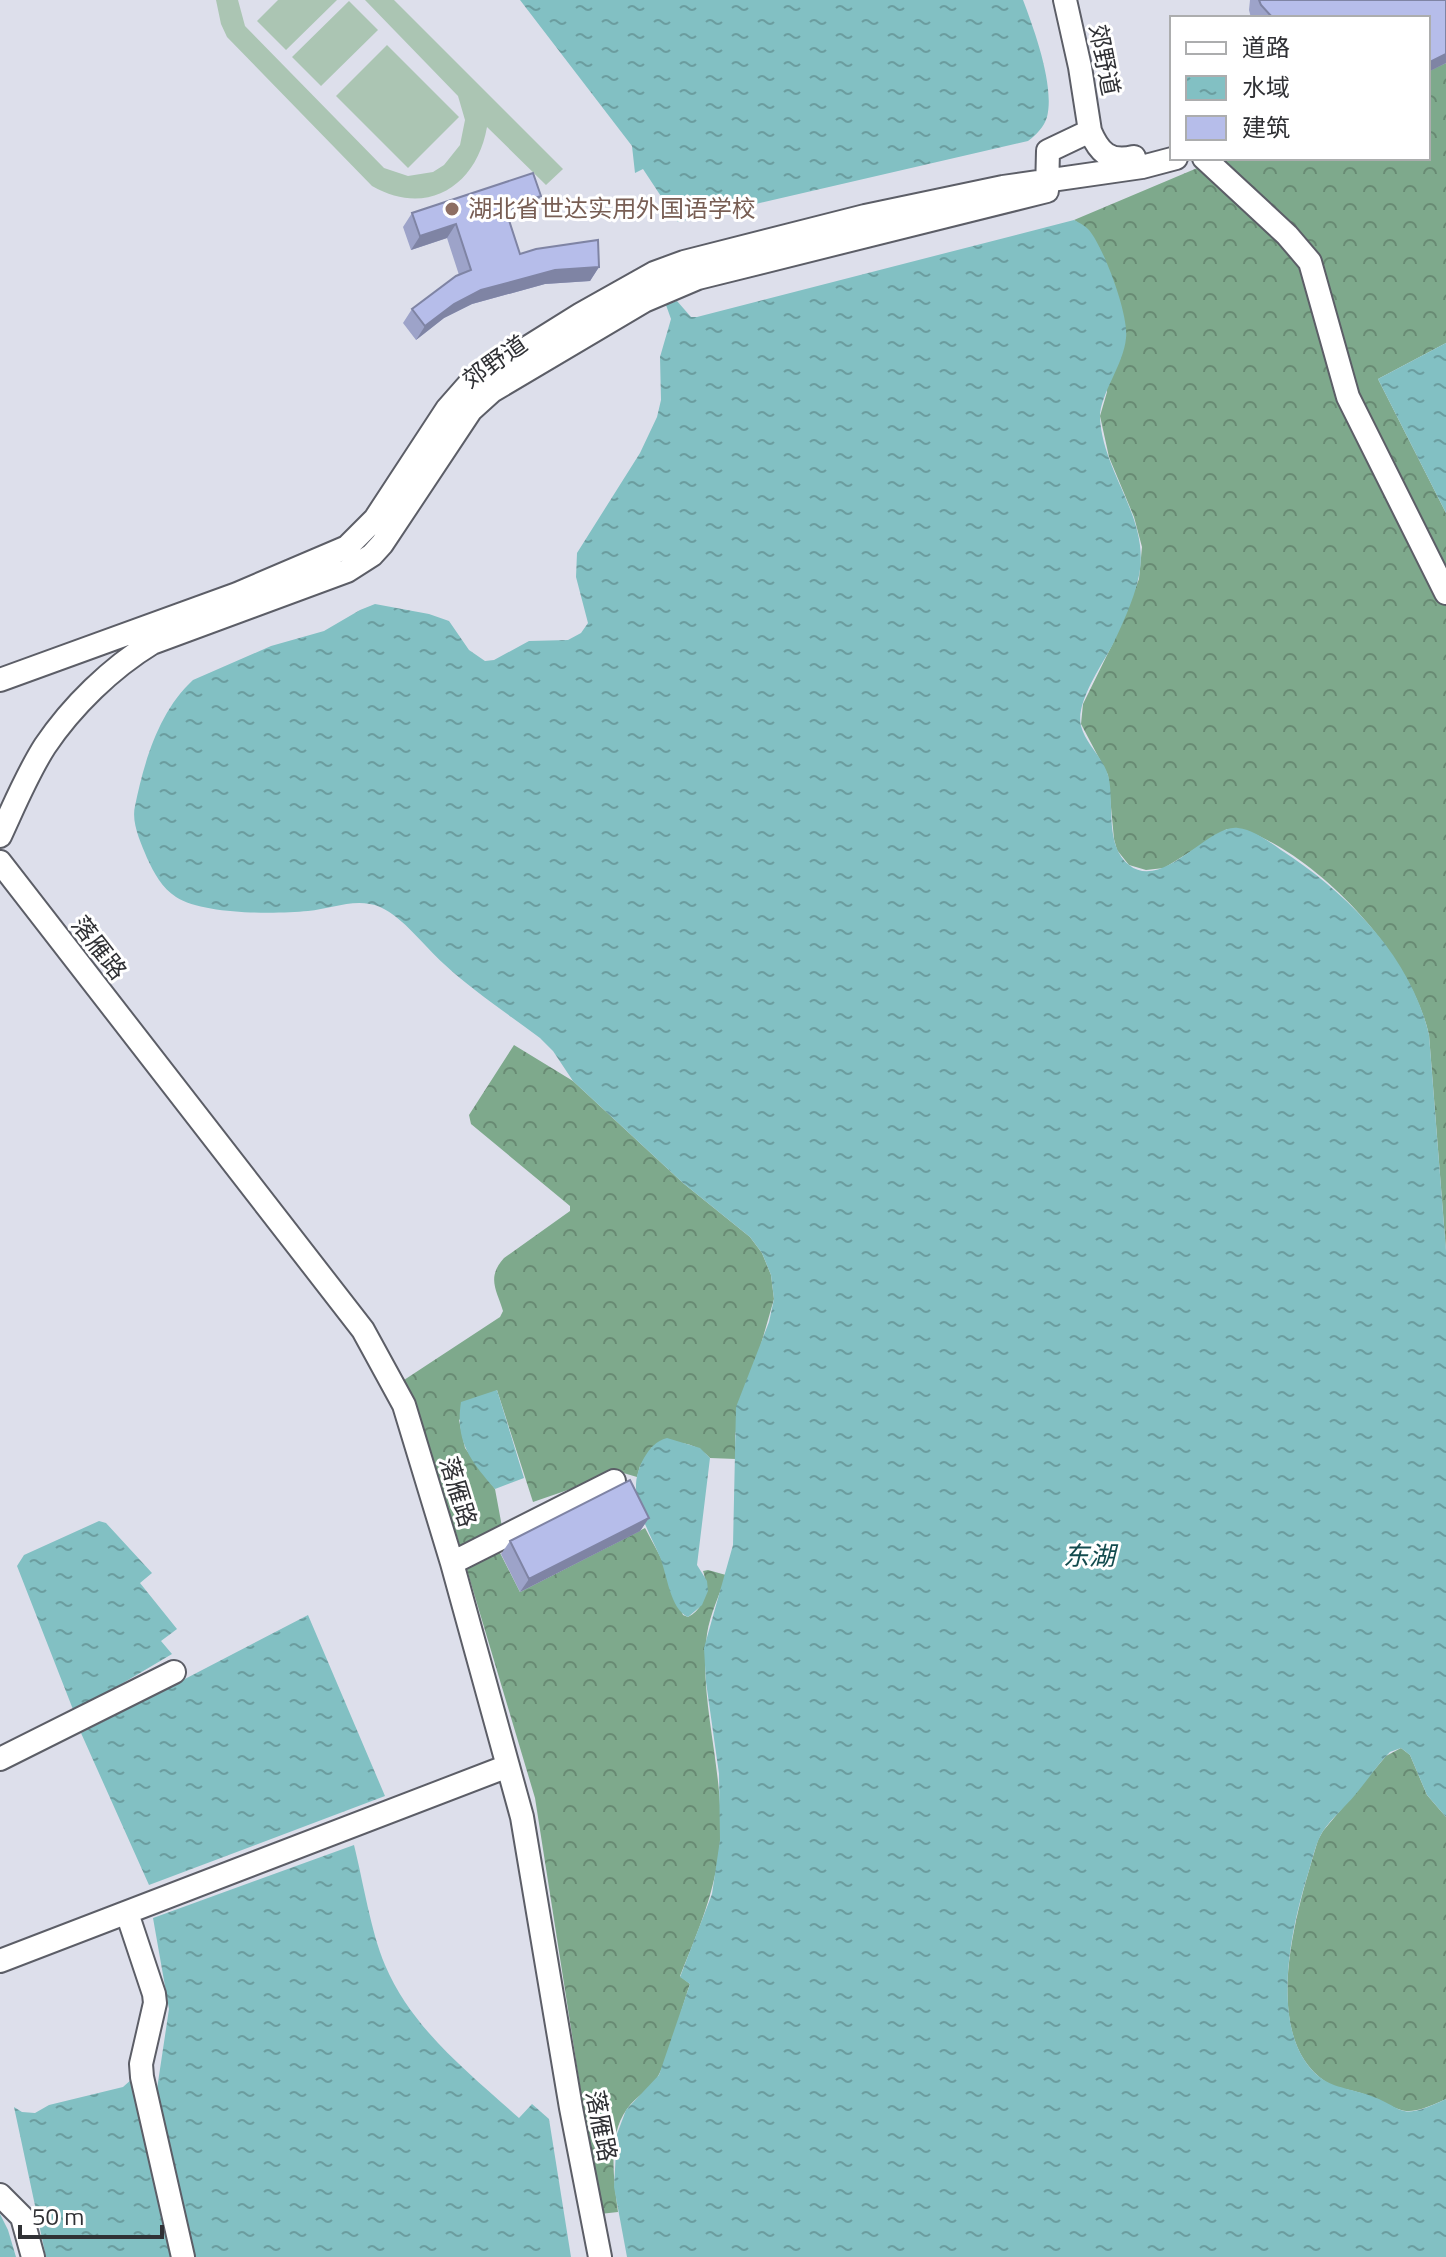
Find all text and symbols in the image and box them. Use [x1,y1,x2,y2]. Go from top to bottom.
legend [1170,16,1430,160]
street label: 郊野道 [1080,21,1130,99]
text: 道路 [1242,29,1290,65]
text: 水域 [1242,69,1290,105]
text: 建筑 [1242,109,1290,145]
place label: 湖北省世达实用外国语学校 [468,190,756,226]
marker: 湖北省世达实用外国语学校 [443,200,461,218]
street label: 郊野道 [455,326,534,397]
street label: 落雁路 [63,908,136,987]
street label: 落雁路 [431,1452,487,1531]
water label: 东湖 [1063,1536,1119,1575]
street label: 落雁路 [577,2087,627,2165]
scale bar [20,2189,162,2239]
text: 50 m [32,2198,84,2234]

